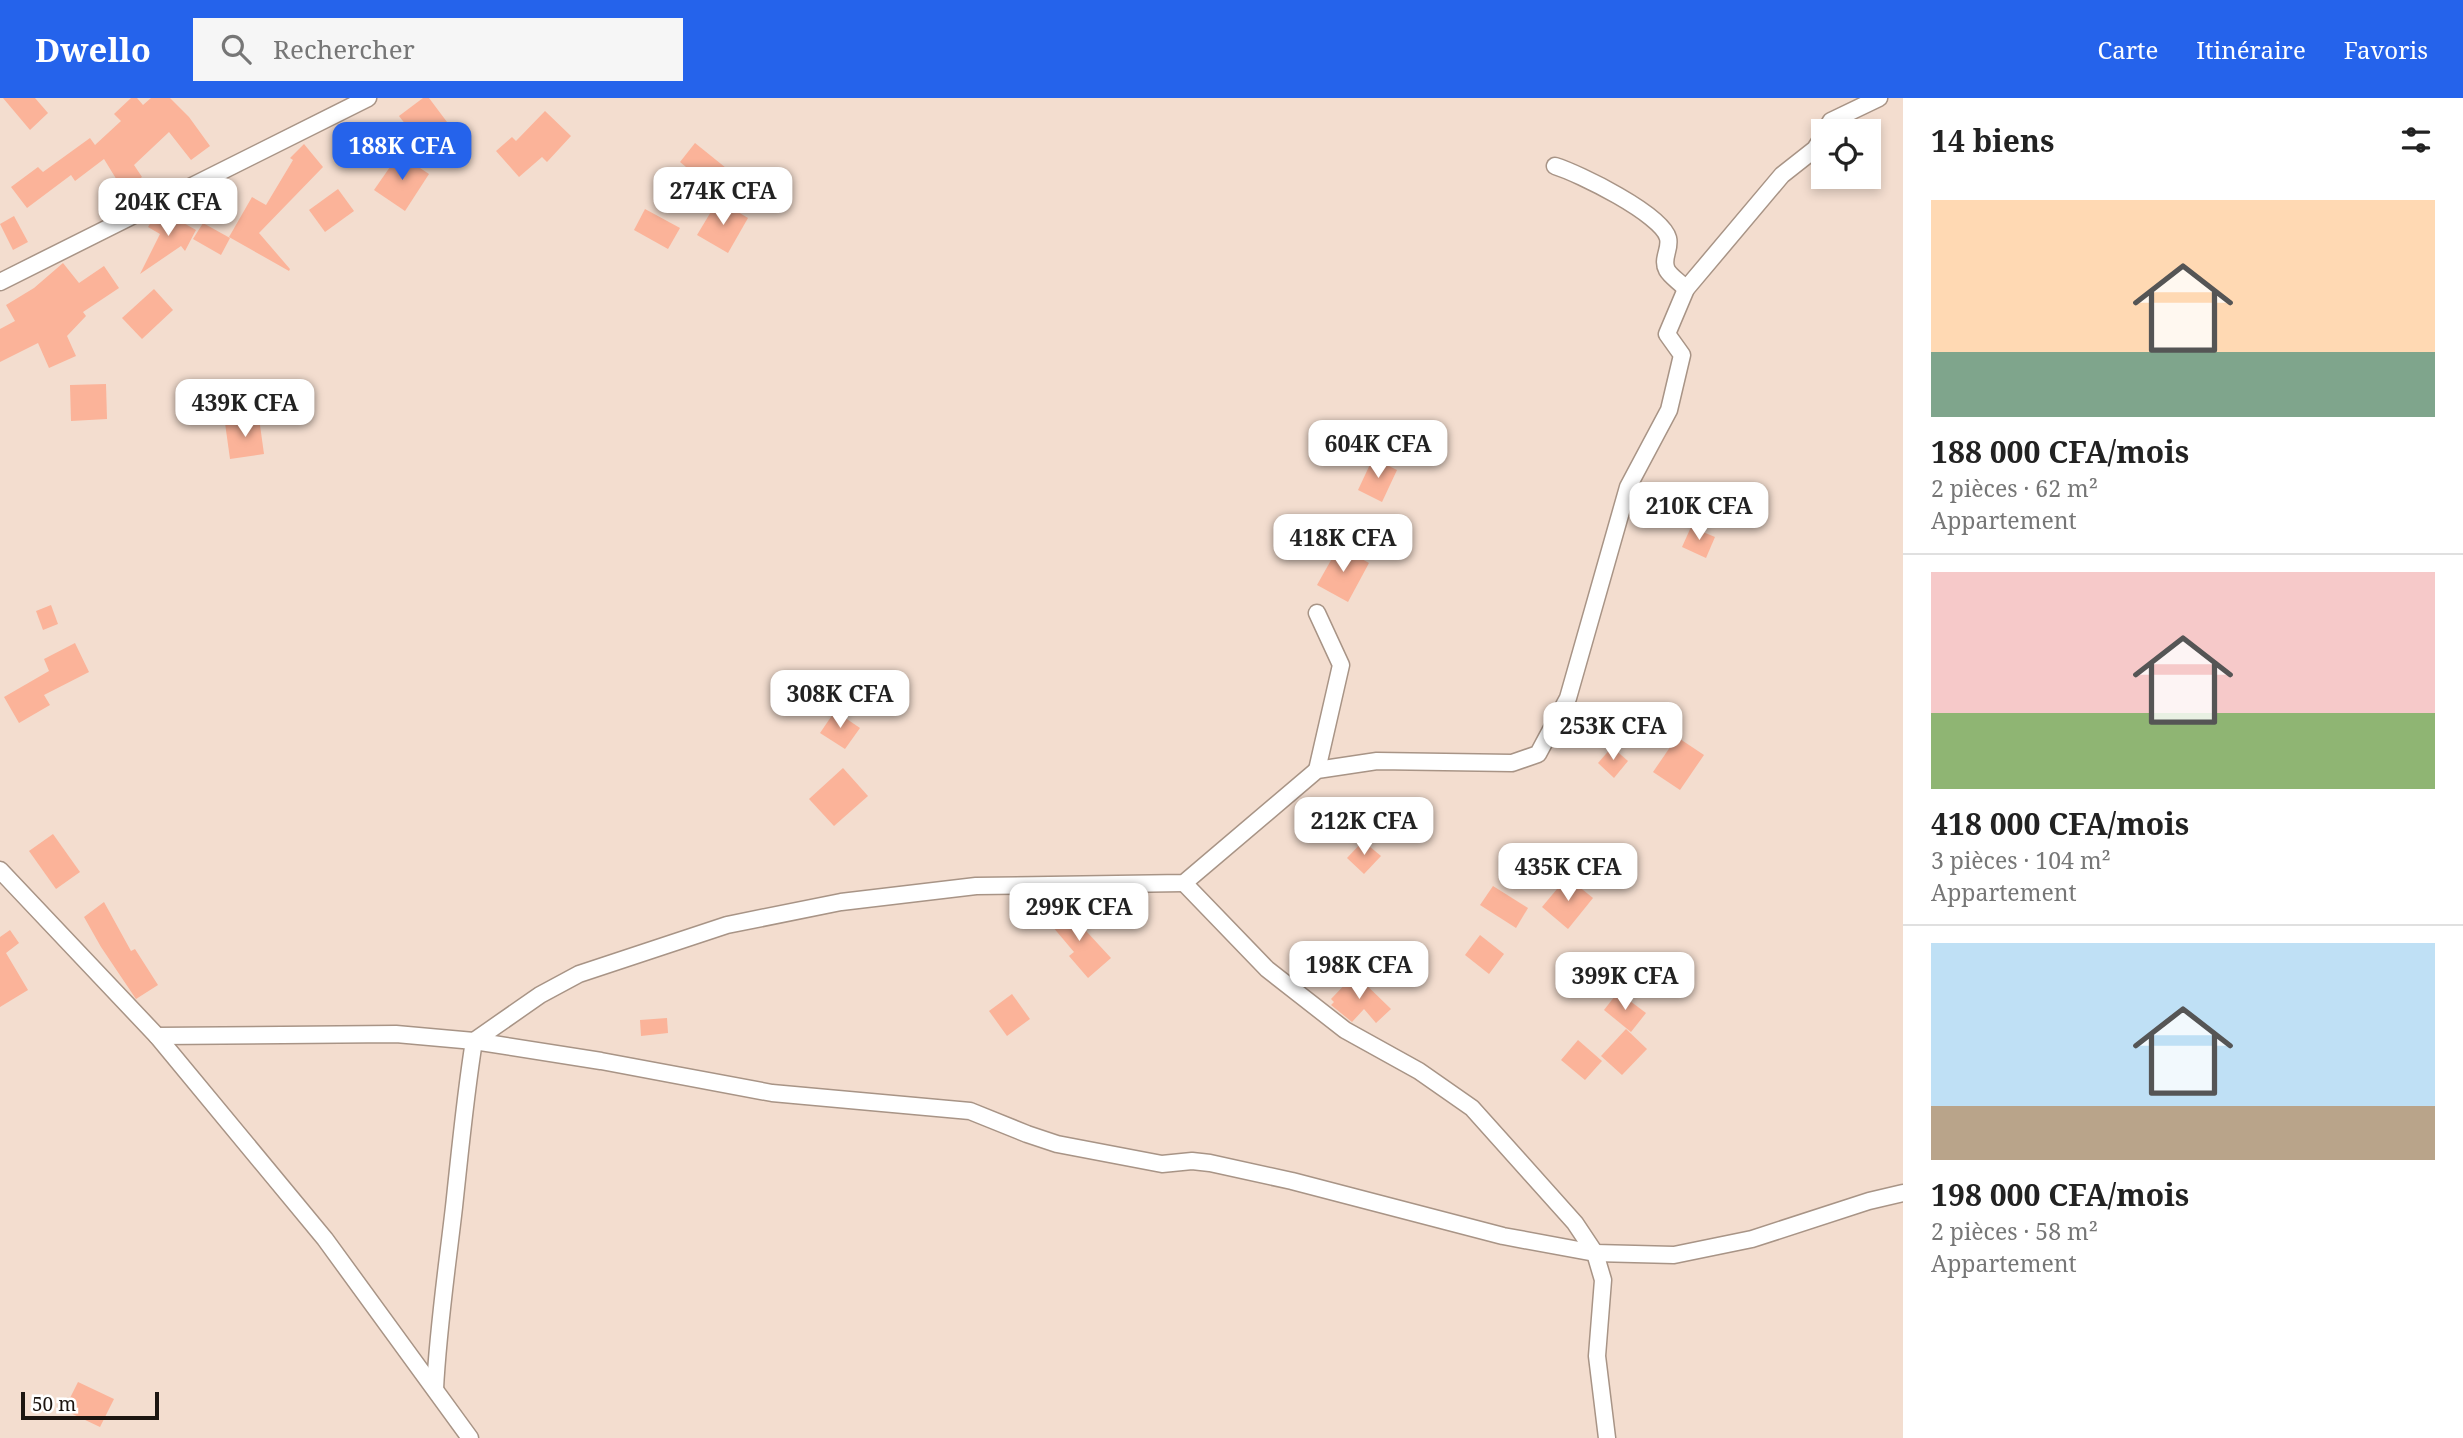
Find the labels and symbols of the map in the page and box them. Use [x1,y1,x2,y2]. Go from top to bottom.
pin: 188K CFA [330,122,474,182]
pin: 274K CFA [651,167,795,227]
pin: 204K CFA [96,178,240,238]
pin: 439K CFA [173,380,317,439]
pin: 604K CFA [1306,420,1450,480]
pin: 210K CFA [1627,482,1771,542]
pin: 418K CFA [1271,514,1415,574]
pin: 308K CFA [768,670,912,730]
pin: 253K CFA [1541,702,1685,762]
pin: 212K CFA [1292,798,1436,857]
pin: 435K CFA [1496,844,1640,903]
pin: 299K CFA [1007,884,1151,943]
pin: 198K CFA [1287,942,1431,1001]
pin: 399K CFA [1553,953,1697,1012]
scale bar [21,1389,159,1421]

